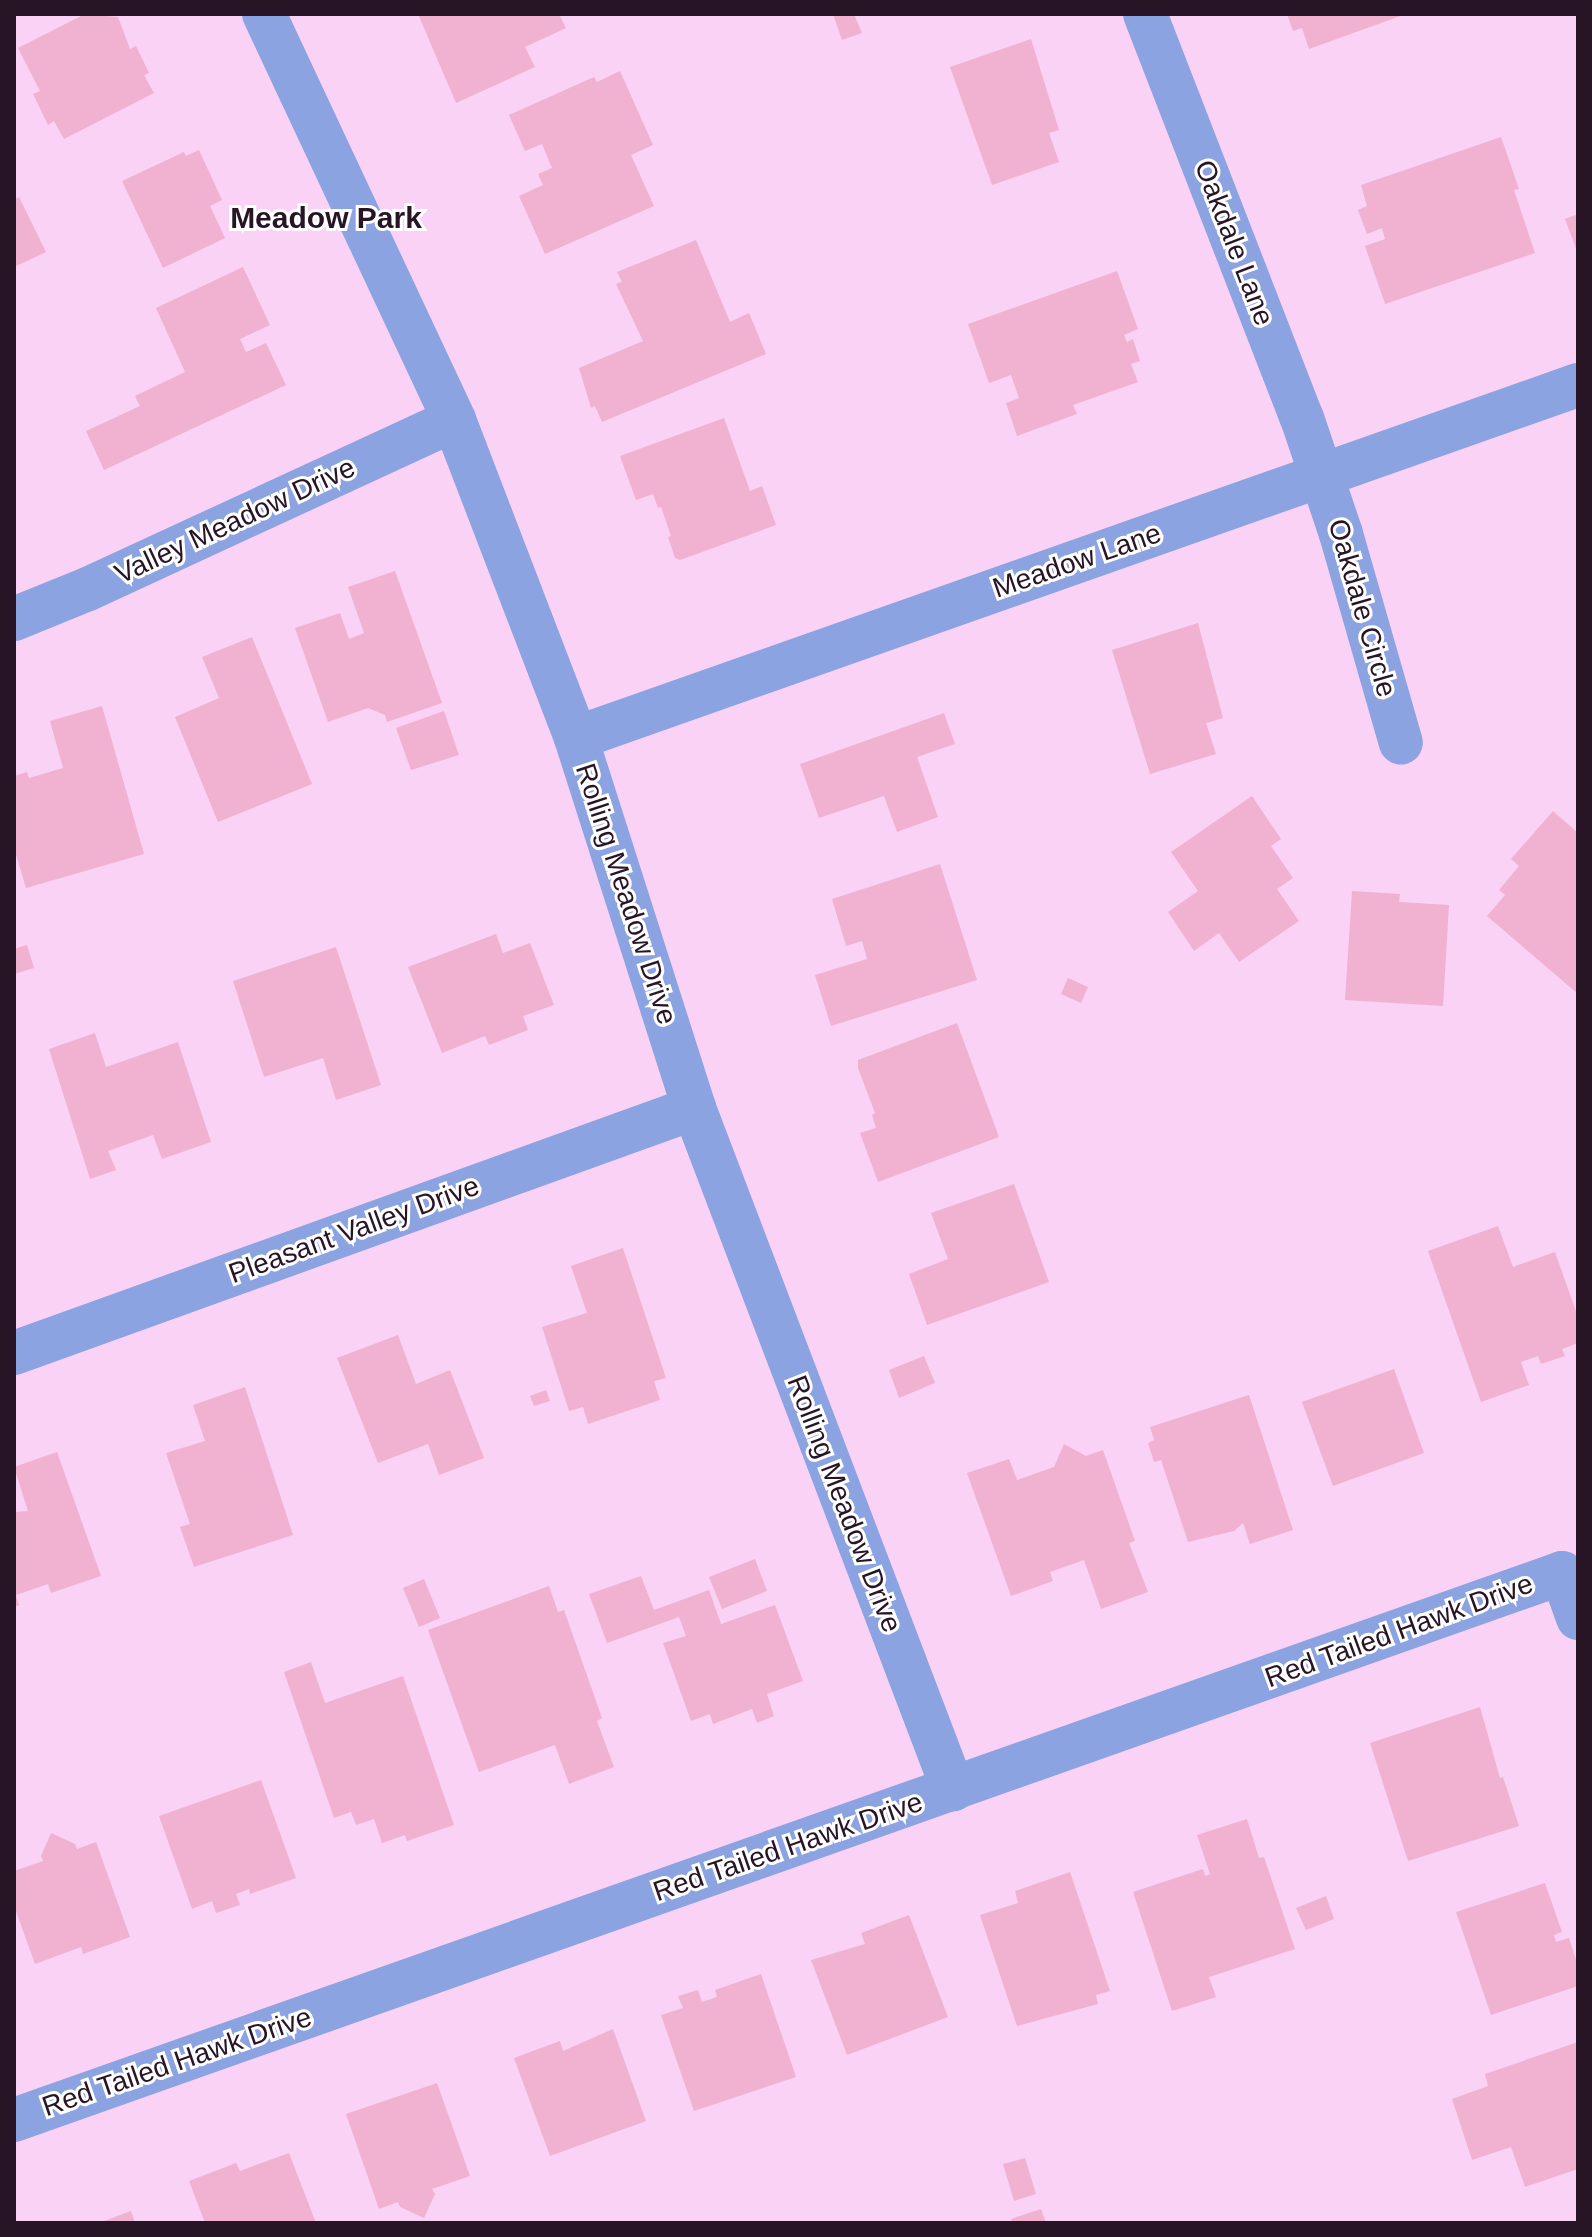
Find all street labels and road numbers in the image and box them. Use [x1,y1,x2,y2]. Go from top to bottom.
street label: Oakdale Lane [1187,156,1281,330]
street label: Valley Meadow Drive [110,451,360,591]
street label: Oakdale Circle [1321,515,1403,701]
street label: Meadow Lane [988,516,1166,606]
street label: Rolling Meadow Drive [568,759,684,1029]
street label: Pleasant Valley Drive [224,1169,484,1291]
street label: Rolling Meadow Drive [780,1371,908,1637]
street label: Red Tailed Hawk Drive [1260,1567,1538,1695]
street label: Red Tailed Hawk Drive [649,1785,927,1909]
street label: Red Tailed Hawk Drive [38,2000,316,2124]

